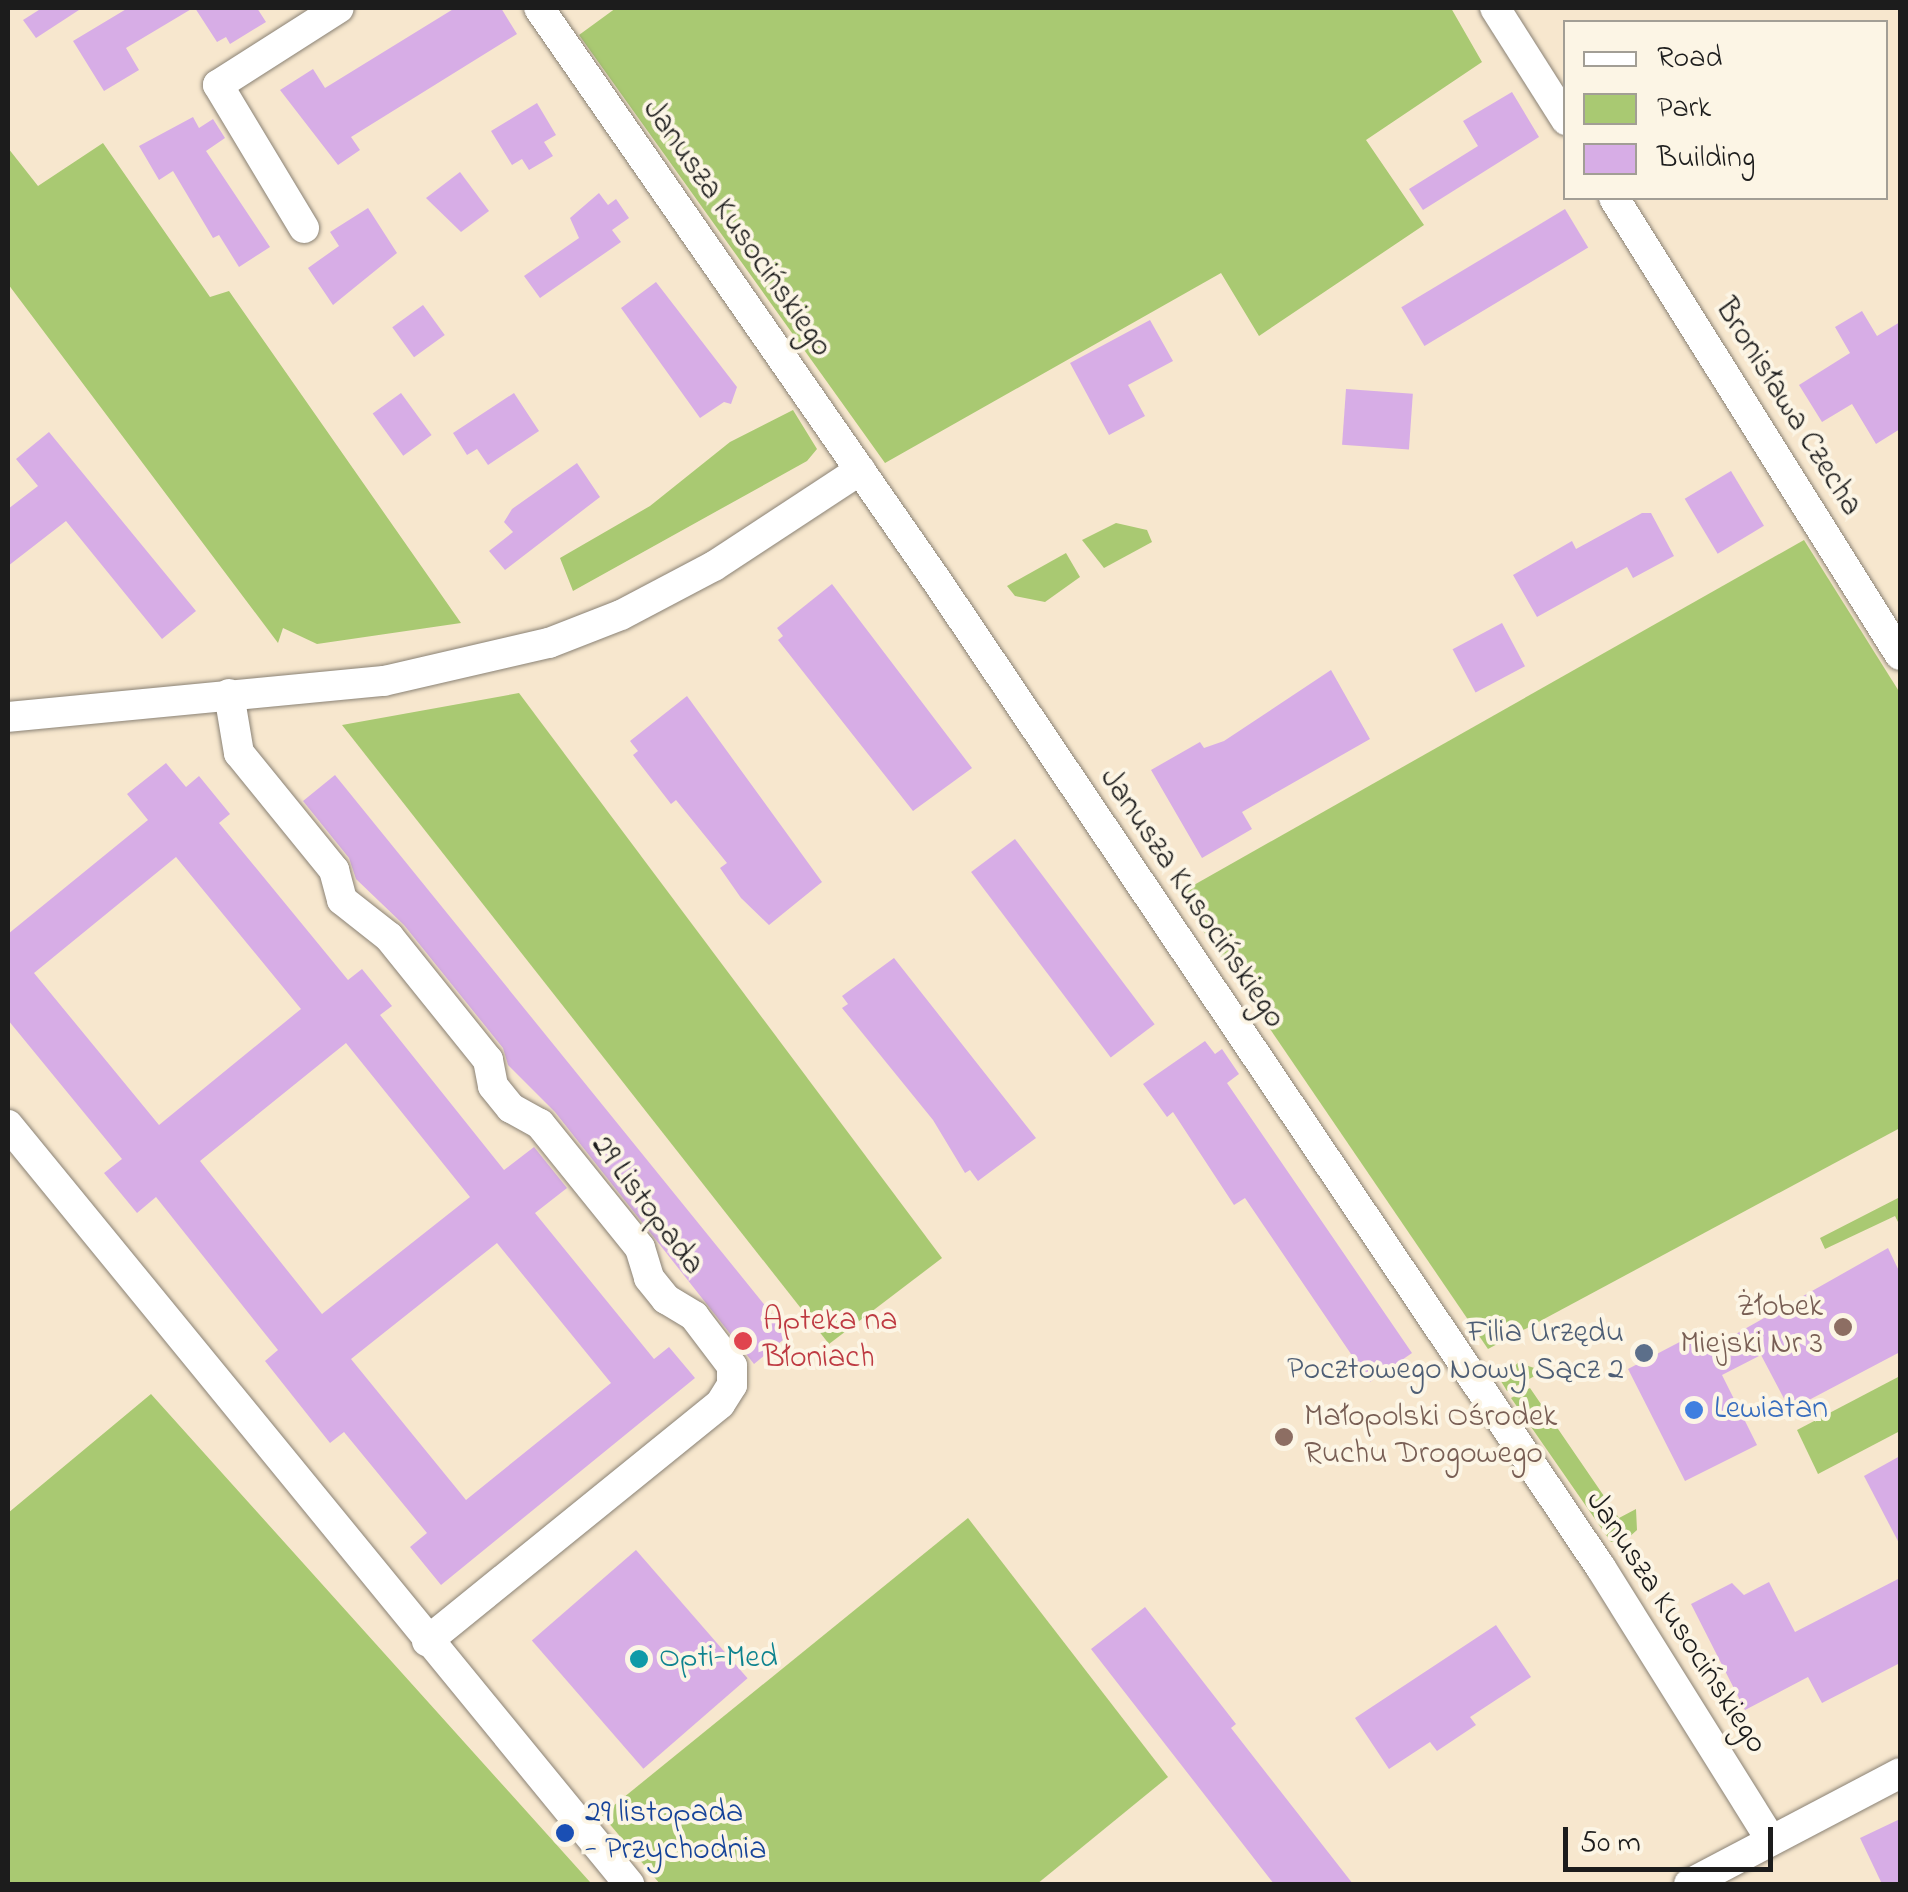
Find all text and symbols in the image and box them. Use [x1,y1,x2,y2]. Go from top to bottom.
legend [1563,20,1888,200]
text: Road [1657,37,1722,81]
text: Park [1657,87,1711,131]
street label: Janusza Kusocińskiego [633,93,839,365]
text: Building [1657,137,1755,181]
street label: Bronisława Czecha [1705,292,1869,524]
street label: Janusza Kusocińskiego [1090,762,1292,1036]
street label: 29 Listopada [581,1129,711,1283]
place label: Żłobek Miejski Nr 3 [1680,1290,1823,1365]
place label: Apteka na Błoniach [763,1304,898,1379]
place label: Filia Urzędu Pocztowego Nowy Sącz 2 [1287,1316,1624,1391]
marker: Żłobek Miejski Nr 3 [1832,1316,1854,1338]
marker: Apteka na Błoniach [732,1330,754,1352]
marker: Filia Urzędu Pocztowego Nowy Sącz 2 [1633,1342,1655,1364]
place label: Lewiatan [1714,1391,1828,1429]
marker: Lewiatan [1683,1399,1705,1421]
place label: Małopolski Ośrodek Ruchu Drogowego [1304,1400,1557,1475]
marker: Małopolski Ośrodek Ruchu Drogowego [1273,1426,1295,1448]
street label: Janusza Kusocińskiego [1576,1484,1774,1762]
place label: Opti-Med [659,1640,778,1678]
marker: Opti-Med [628,1648,650,1670]
place label: 29 listopada - Przychodnia [585,1796,767,1871]
scale bar [1568,1807,1778,1869]
marker: 29 listopada - Przychodnia [554,1822,576,1844]
text: 50 m [1580,1822,1641,1866]

